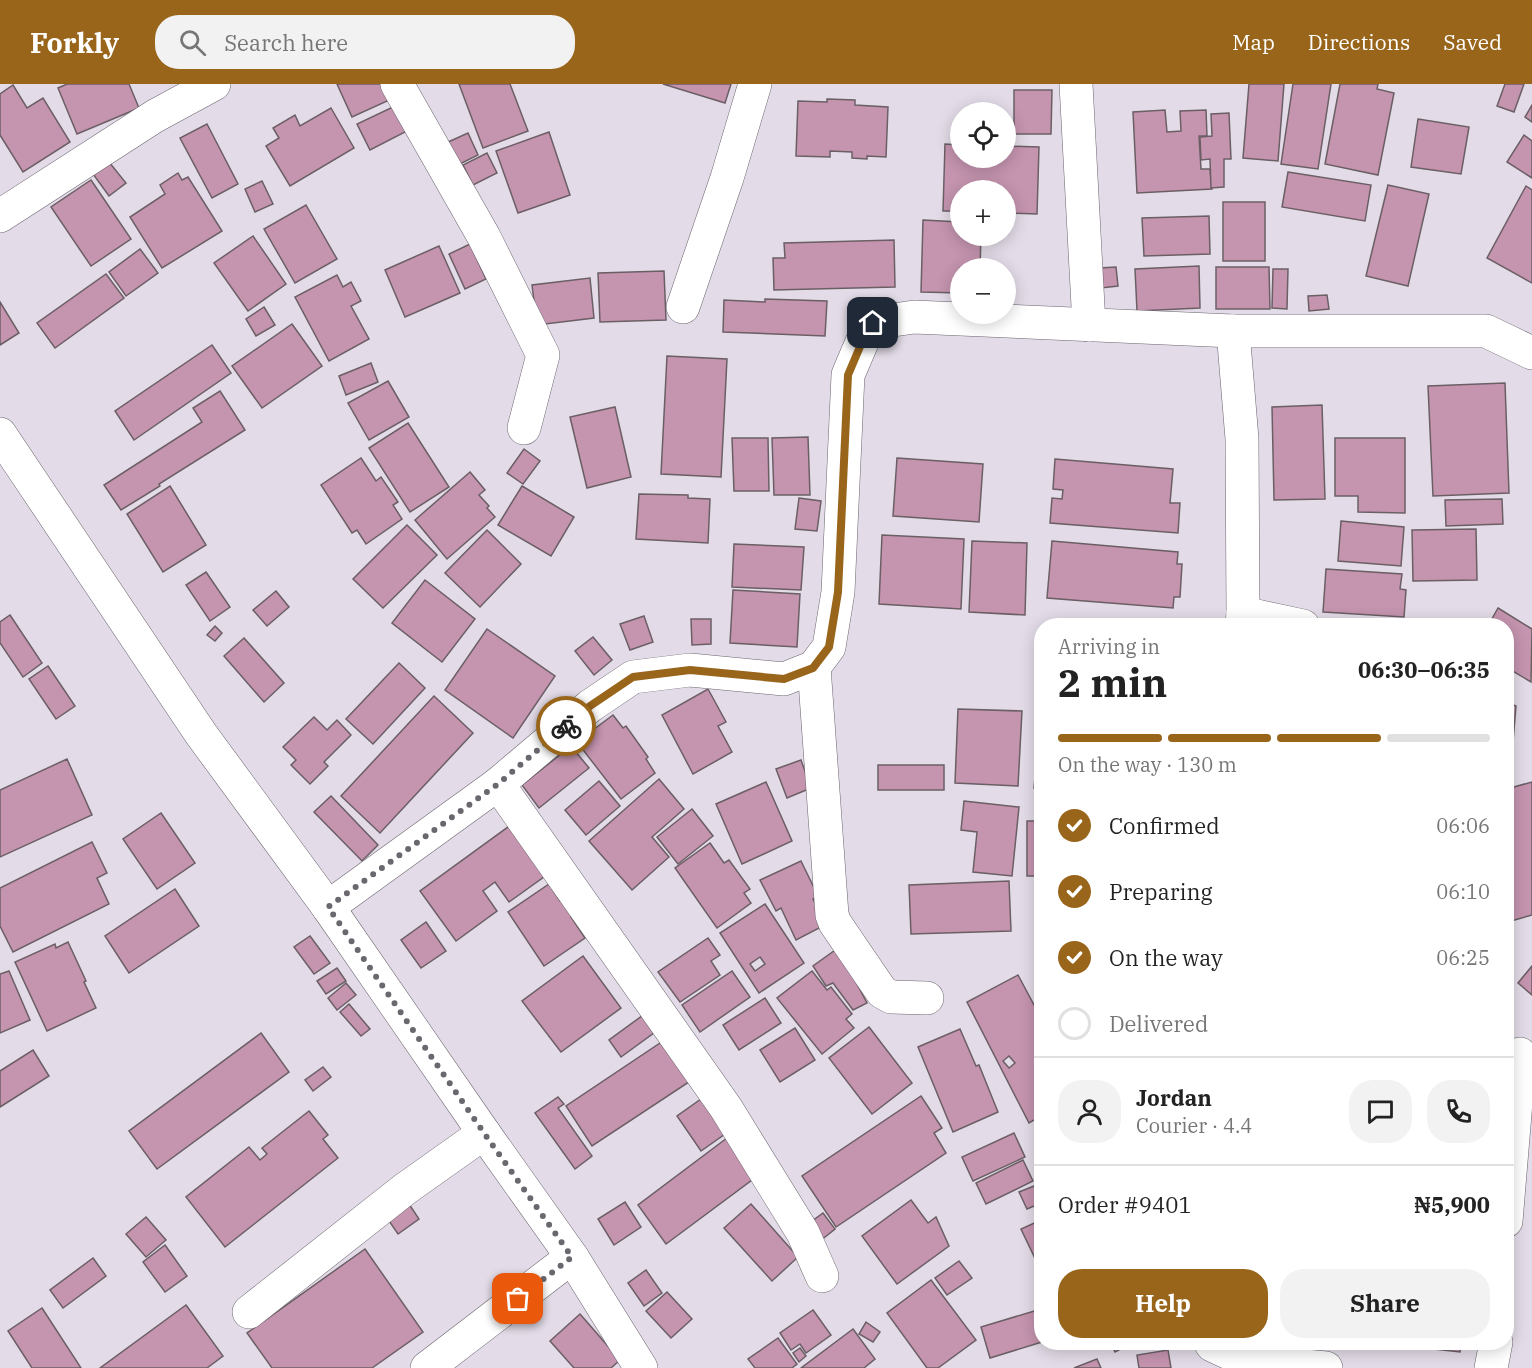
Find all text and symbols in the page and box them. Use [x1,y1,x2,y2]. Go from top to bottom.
search box [155,15,575,69]
text: Forkly [30,24,119,61]
icon: search [176,26,209,59]
text: Search here [224,28,348,57]
text: Map [1232,28,1275,56]
text: Directions [1308,28,1410,56]
text: Saved [1443,28,1502,56]
map controls [950,102,1016,324]
button: locate [950,102,1016,168]
button: + [950,180,1016,246]
button: − [950,258,1016,324]
pin [847,297,898,348]
icon: home [856,306,889,339]
text: Arriving in [1058,633,1160,660]
text: 06:30–06:35 [1358,655,1490,684]
text: 2 min [1058,657,1167,708]
courier [536,696,596,756]
icon: bike [550,710,583,743]
text: On the way · 130 m [1058,751,1237,778]
icon: check [1058,809,1091,842]
text: Confirmed [1109,811,1220,840]
text: 06:06 [1436,812,1490,839]
icon: check [1058,875,1091,908]
text: Preparing [1109,877,1213,906]
text: 06:10 [1436,878,1490,905]
icon: check [1058,941,1091,974]
text: On the way [1109,943,1223,972]
text: 06:25 [1436,944,1490,971]
text: Delivered [1109,1009,1208,1038]
button: person [1058,1080,1121,1143]
button: chat [1349,1080,1412,1143]
button: phone [1427,1080,1490,1143]
text: Jordan [1136,1083,1212,1112]
text: Courier · 4.4 [1136,1112,1252,1139]
text: Order #9401 [1058,1190,1192,1219]
text: ₦5,900 [1414,1190,1490,1219]
button: Help [1058,1269,1268,1338]
button: Share [1280,1269,1490,1338]
pin [492,1273,543,1324]
icon: bag [501,1282,534,1315]

